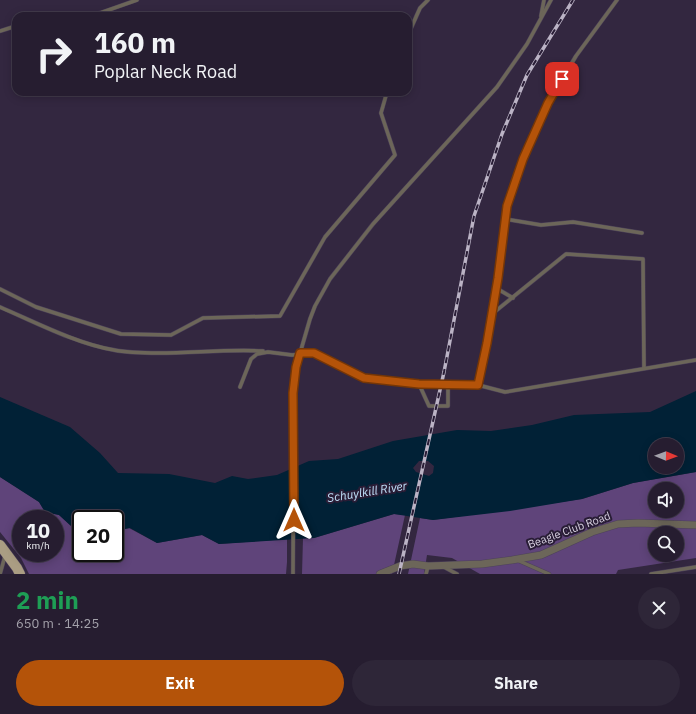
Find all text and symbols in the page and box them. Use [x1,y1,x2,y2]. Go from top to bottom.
text: 160 m [94,24,176,61]
icon: right [28,28,80,80]
text: Poplar Neck Road [94,60,237,83]
pin [545,62,579,96]
icon: arrive [551,68,573,90]
north arrow [648,438,684,474]
map controls [648,438,684,562]
water label: Schuylkill River [326,478,409,505]
button: sound [648,482,684,518]
position arrow [273,499,315,541]
street label: Beagle Club Road [526,509,612,551]
speed limit sign: 20 [72,510,124,562]
text: 10 [26,517,50,544]
button: search [648,526,684,562]
text: km/h [26,539,50,552]
text: 2 min [16,584,79,616]
button: close [638,587,680,629]
text: 650 m · 14:25 [16,615,99,632]
button: Exit [16,660,344,706]
button: Share [352,660,680,706]

